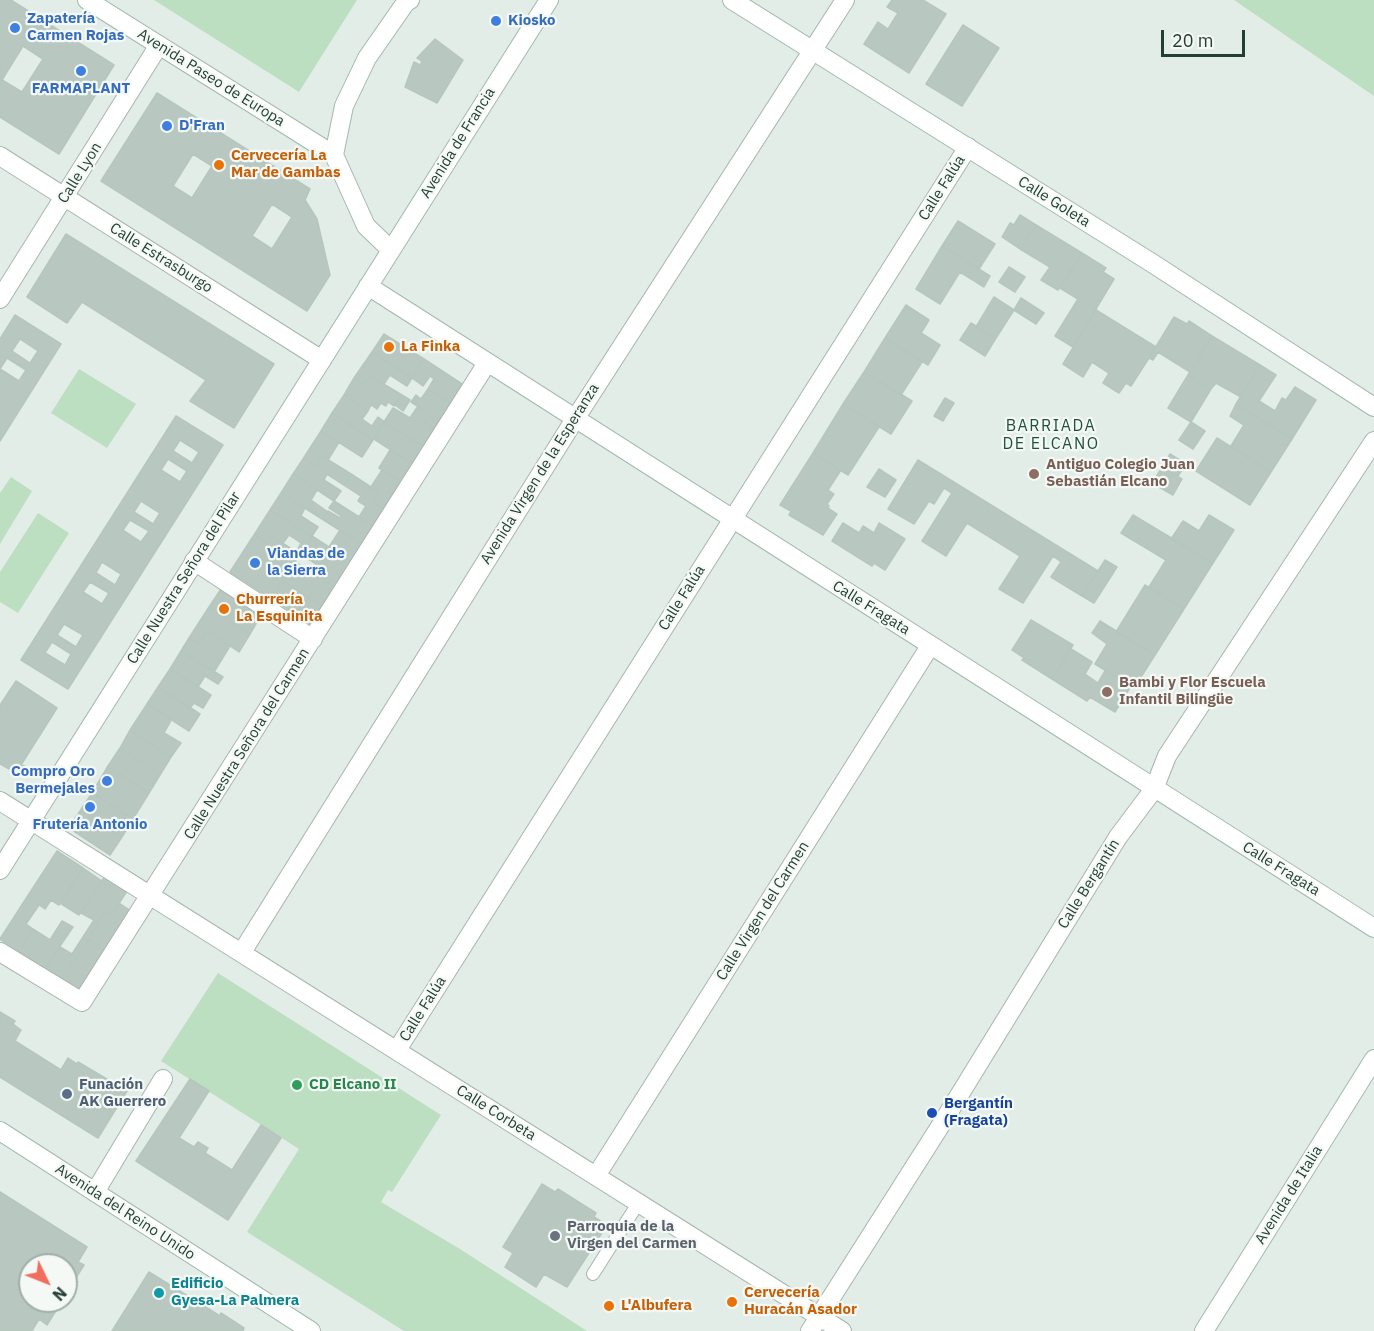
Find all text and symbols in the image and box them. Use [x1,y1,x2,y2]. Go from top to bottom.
place label: Zapatería Carmen Rojas [27,10,124,45]
place label: Kiosko [508,12,555,30]
marker: Kiosko [489,14,503,28]
scale bar [1164,18,1248,56]
marker: Zapatería Carmen Rojas [8,21,22,35]
street label: Avenida Paseo de Europa [134,25,288,131]
text: 20 m [1172,29,1214,52]
marker: FARMAPLANT [74,64,88,78]
place label: FARMAPLANT [32,80,130,98]
street label: Avenida de Francia [417,84,499,202]
place label: D'Fran [179,117,225,135]
marker: D'Fran [160,119,174,133]
street label: Calle Lyon [54,139,106,207]
place label: Cervecería La Mar de Gambas [231,147,340,182]
street label: Calle Falúa [915,152,969,224]
marker: Cervecería La Mar de Gambas [212,158,226,172]
street label: Calle Goleta [1015,173,1093,231]
street label: Calle Estrasburgo [106,219,216,297]
place label: La Finka [401,338,460,356]
marker: La Finka [382,340,396,354]
street label: Avenida Virgen de la Esperanza [477,380,603,568]
district label: BARRIADA DE ELCANO [1002,416,1100,454]
place label: Antiguo Colegio Juan Sebastián Elcano [1046,456,1195,491]
marker: Antiguo Colegio Juan Sebastián Elcano [1027,467,1041,481]
street label: Calle Nuestra Señora del Pilar [123,488,245,668]
place label: Viandas de la Sierra [267,545,345,580]
marker: Viandas de la Sierra [248,556,262,570]
street label: Calle Falúa [655,562,709,634]
street label: Calle Fragata [829,577,913,639]
place label: Churrería La Esquinita [236,591,323,626]
marker: Churrería La Esquinita [217,602,231,616]
street label: Calle Nuestra Señora del Carmen [181,645,313,843]
place label: Bambi y Flor Escuela Infantil Bilingüe [1119,674,1266,709]
marker: Bambi y Flor Escuela Infantil Bilingüe [1100,685,1114,699]
place label: Compro Oro Bermejales [11,763,95,798]
marker: Compro Oro Bermejales [100,774,114,788]
marker: Frutería Antonio [83,800,97,814]
place label: Frutería Antonio [33,816,147,834]
street label: Calle Bergantín [1054,836,1124,932]
street label: Calle Virgen del Carmen [713,838,813,984]
street label: Calle Fragata [1239,838,1323,900]
street label: Calle Falúa [396,973,450,1045]
place label: Funación AK Guerrero [79,1076,166,1111]
place label: CD Elcano II [309,1076,397,1094]
marker: CD Elcano II [290,1078,304,1092]
street label: Calle Corbeta [453,1081,539,1145]
marker: Funación AK Guerrero [60,1087,74,1101]
place label: Bergantín (Fragata) [944,1095,1013,1130]
marker: Bergantín (Fragata) [925,1106,939,1120]
street label: Avenida de Italia [1251,1142,1327,1248]
street label: Avenida del Reino Unido [52,1160,198,1264]
place label: Parroquia de la Virgen del Carmen [567,1218,697,1253]
marker: Parroquia de la Virgen del Carmen [548,1229,562,1243]
north arrow [18,1253,78,1313]
place label: Edificio Gyesa-La Palmera [171,1275,299,1310]
text: N [48,1283,71,1305]
place label: Cervecería Huracán Asador [744,1284,857,1319]
marker: Edificio Gyesa-La Palmera [152,1286,166,1300]
marker: Cervecería Huracán Asador [725,1295,739,1309]
place label: L'Albufera [621,1297,692,1315]
marker: L'Albufera [602,1299,616,1313]

